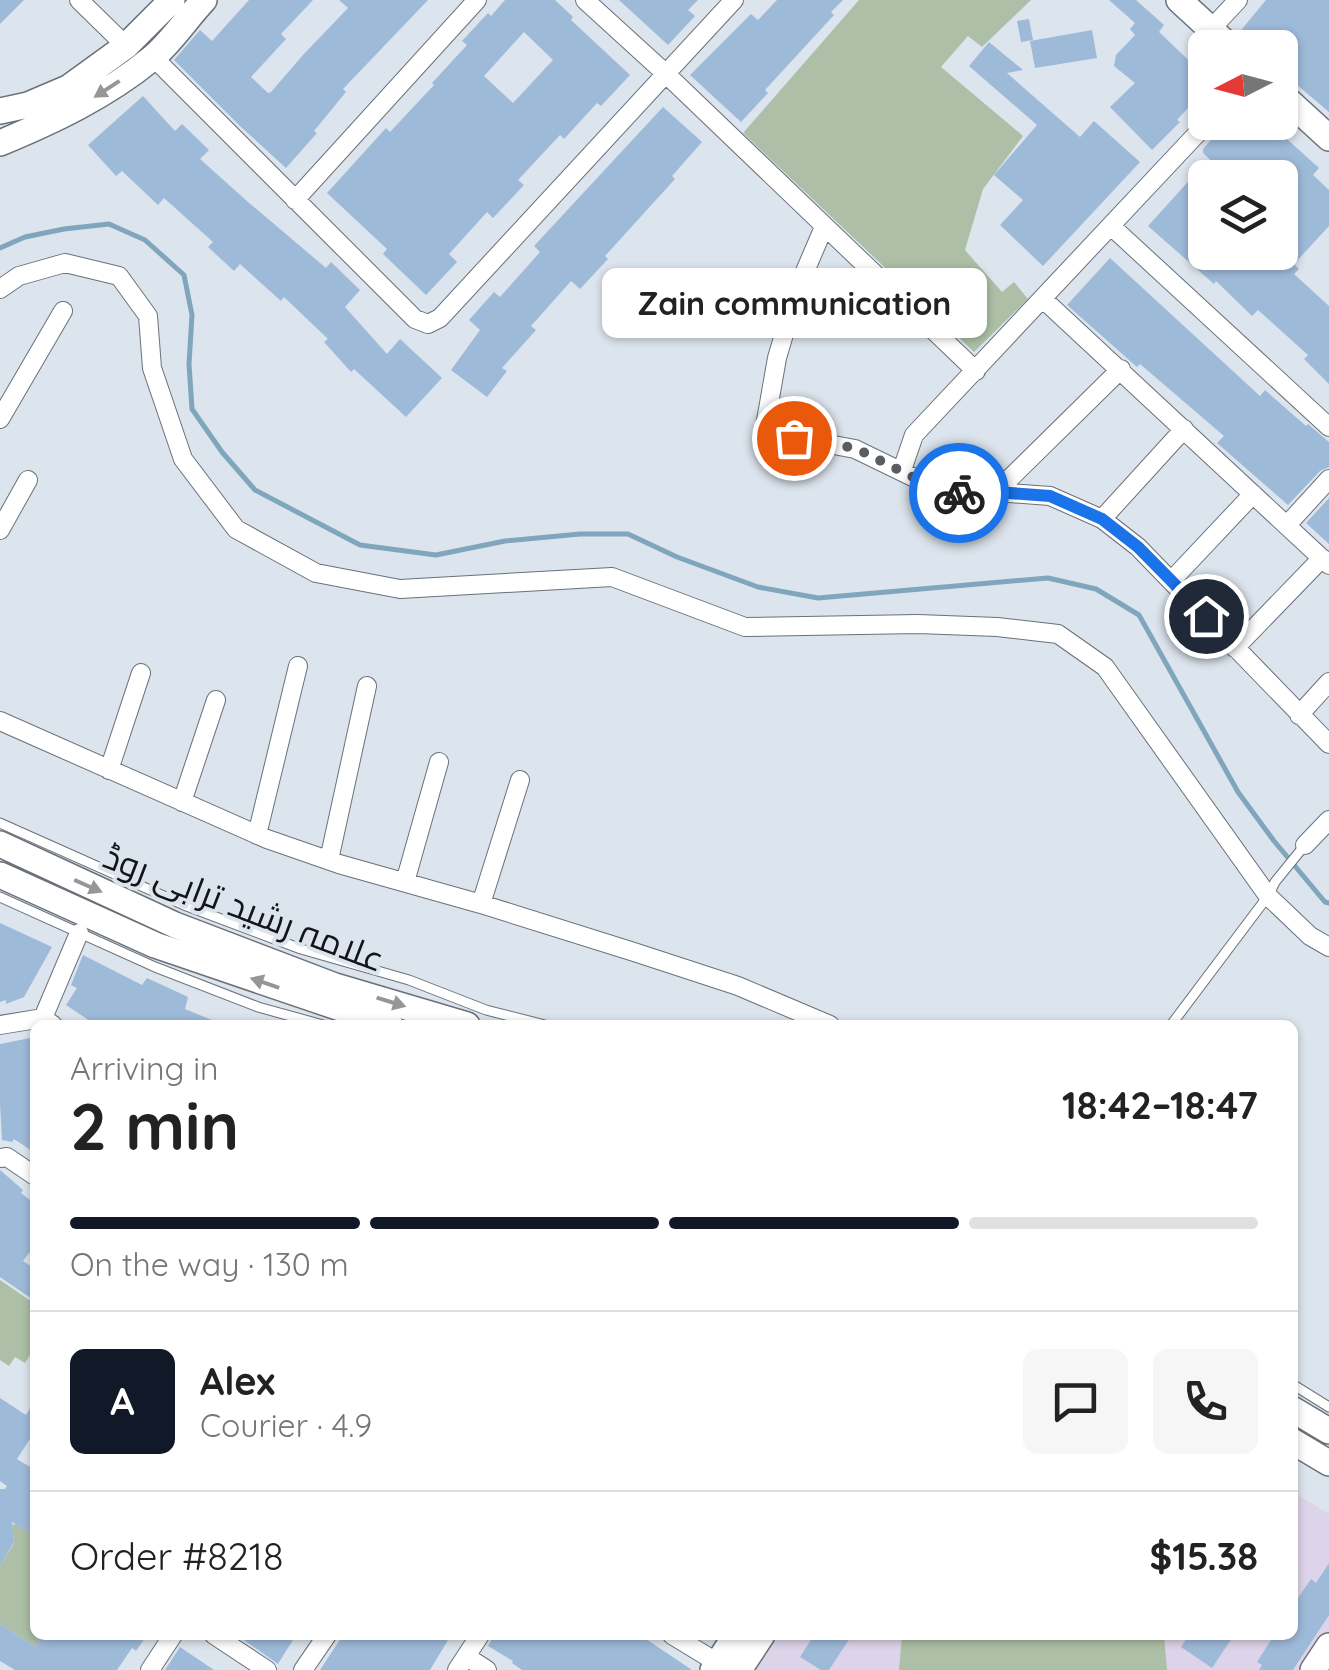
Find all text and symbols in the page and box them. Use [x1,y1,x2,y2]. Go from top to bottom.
north arrow [1188,30,1298,140]
map controls [1188,30,1298,270]
one-way arrow [93,79,121,98]
button: layers [1188,160,1298,270]
callout: Zain communication [602,268,986,338]
text: Zain communication [638,283,951,323]
pin [752,396,837,481]
icon: bag [767,411,822,466]
courier [909,443,1009,543]
icon: bike [932,466,987,521]
pin [1164,574,1249,659]
icon: home [1179,589,1234,644]
street label: علامہ رشید ترابی روڈ [98,833,391,981]
one-way arrow [73,878,103,894]
one-way arrow [249,975,279,990]
one-way arrow [376,995,407,1010]
text: Arriving in [70,1048,219,1088]
text: 18:42–18:47 [1062,1081,1258,1129]
text: 2 min [70,1085,239,1166]
text: On the way · 130 m [70,1244,349,1284]
button: chat [1023,1349,1128,1454]
button: phone [1153,1349,1258,1454]
text: Alex [200,1357,275,1405]
text: A [110,1377,135,1425]
text: Courier · 4.9 [200,1405,372,1445]
text: Order #8218 [70,1532,283,1580]
text: $15.38 [1149,1532,1258,1580]

